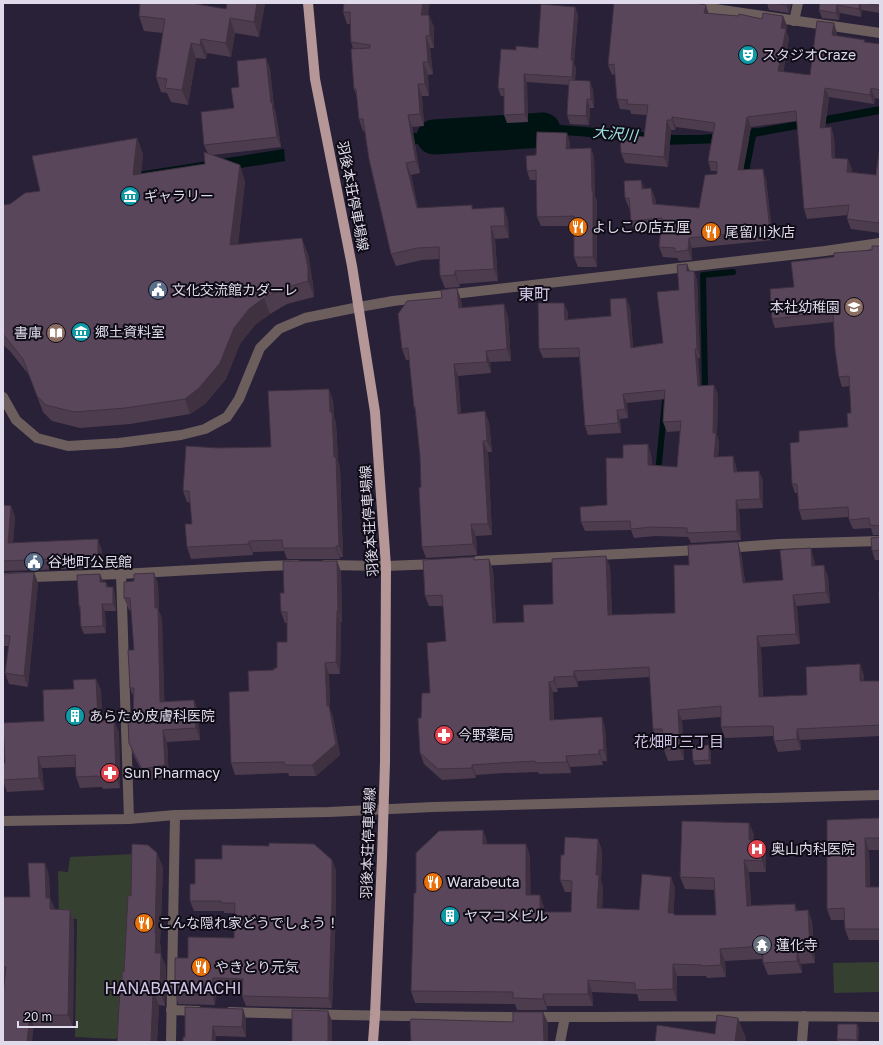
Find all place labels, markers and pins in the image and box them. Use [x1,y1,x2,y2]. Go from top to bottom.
theatre icon: スタジオCraze [737,44,759,66]
place label: スタジオCraze [762,46,856,63]
museum icon: ギャラリー [119,185,141,207]
place label: ギャラリー [144,187,214,204]
restaurant icon: よしこの店五厘 [567,216,589,238]
place label: よしこの店五厘 [592,218,690,235]
restaurant icon: 尾留川氷店 [700,221,722,243]
place label: 尾留川氷店 [725,223,795,240]
public building icon: 文化交流館カダーレ [147,279,169,301]
place label: 文化交流館カダーレ [172,281,298,298]
school or university icon: 本社幼稚園 [843,296,865,318]
place label: 本社幼稚園 [770,298,840,315]
museum icon: 郷土資料室 [70,321,92,343]
library icon: 書庫 [45,322,67,344]
place label: 郷土資料室 [95,323,165,340]
place label: 書庫 [14,324,42,341]
public building icon: 谷地町公民館 [23,551,45,573]
place label: 谷地町公民館 [48,553,132,570]
building icon: あらため皮膚科医院 [64,705,86,727]
place label: あらため皮膚科医院 [89,707,215,724]
pharmacy icon: 今野薬局 [433,724,455,746]
place label: 今野薬局 [458,726,514,743]
pharmacy icon: Sun Pharmacy [99,762,121,784]
place label: Sun Pharmacy [124,764,220,781]
hospital icon: 奥山内科医院 [746,838,768,860]
place label: 奥山内科医院 [771,840,855,857]
restaurant icon: Warabeuta [422,871,444,893]
place label: Warabeuta [447,873,520,890]
building icon: ヤマコメビル [439,905,461,927]
place label: ヤマコメビル [464,907,548,924]
restaurant icon: こんな隠れ家どうでしょう！ [133,912,155,934]
place label: こんな隠れ家どうでしょう！ [158,914,340,931]
temple icon: 蓮化寺 [751,934,773,956]
place label: 蓮化寺 [776,936,818,953]
restaurant icon: やきとり元気 [190,956,212,978]
place label: やきとり元気 [215,958,299,975]

